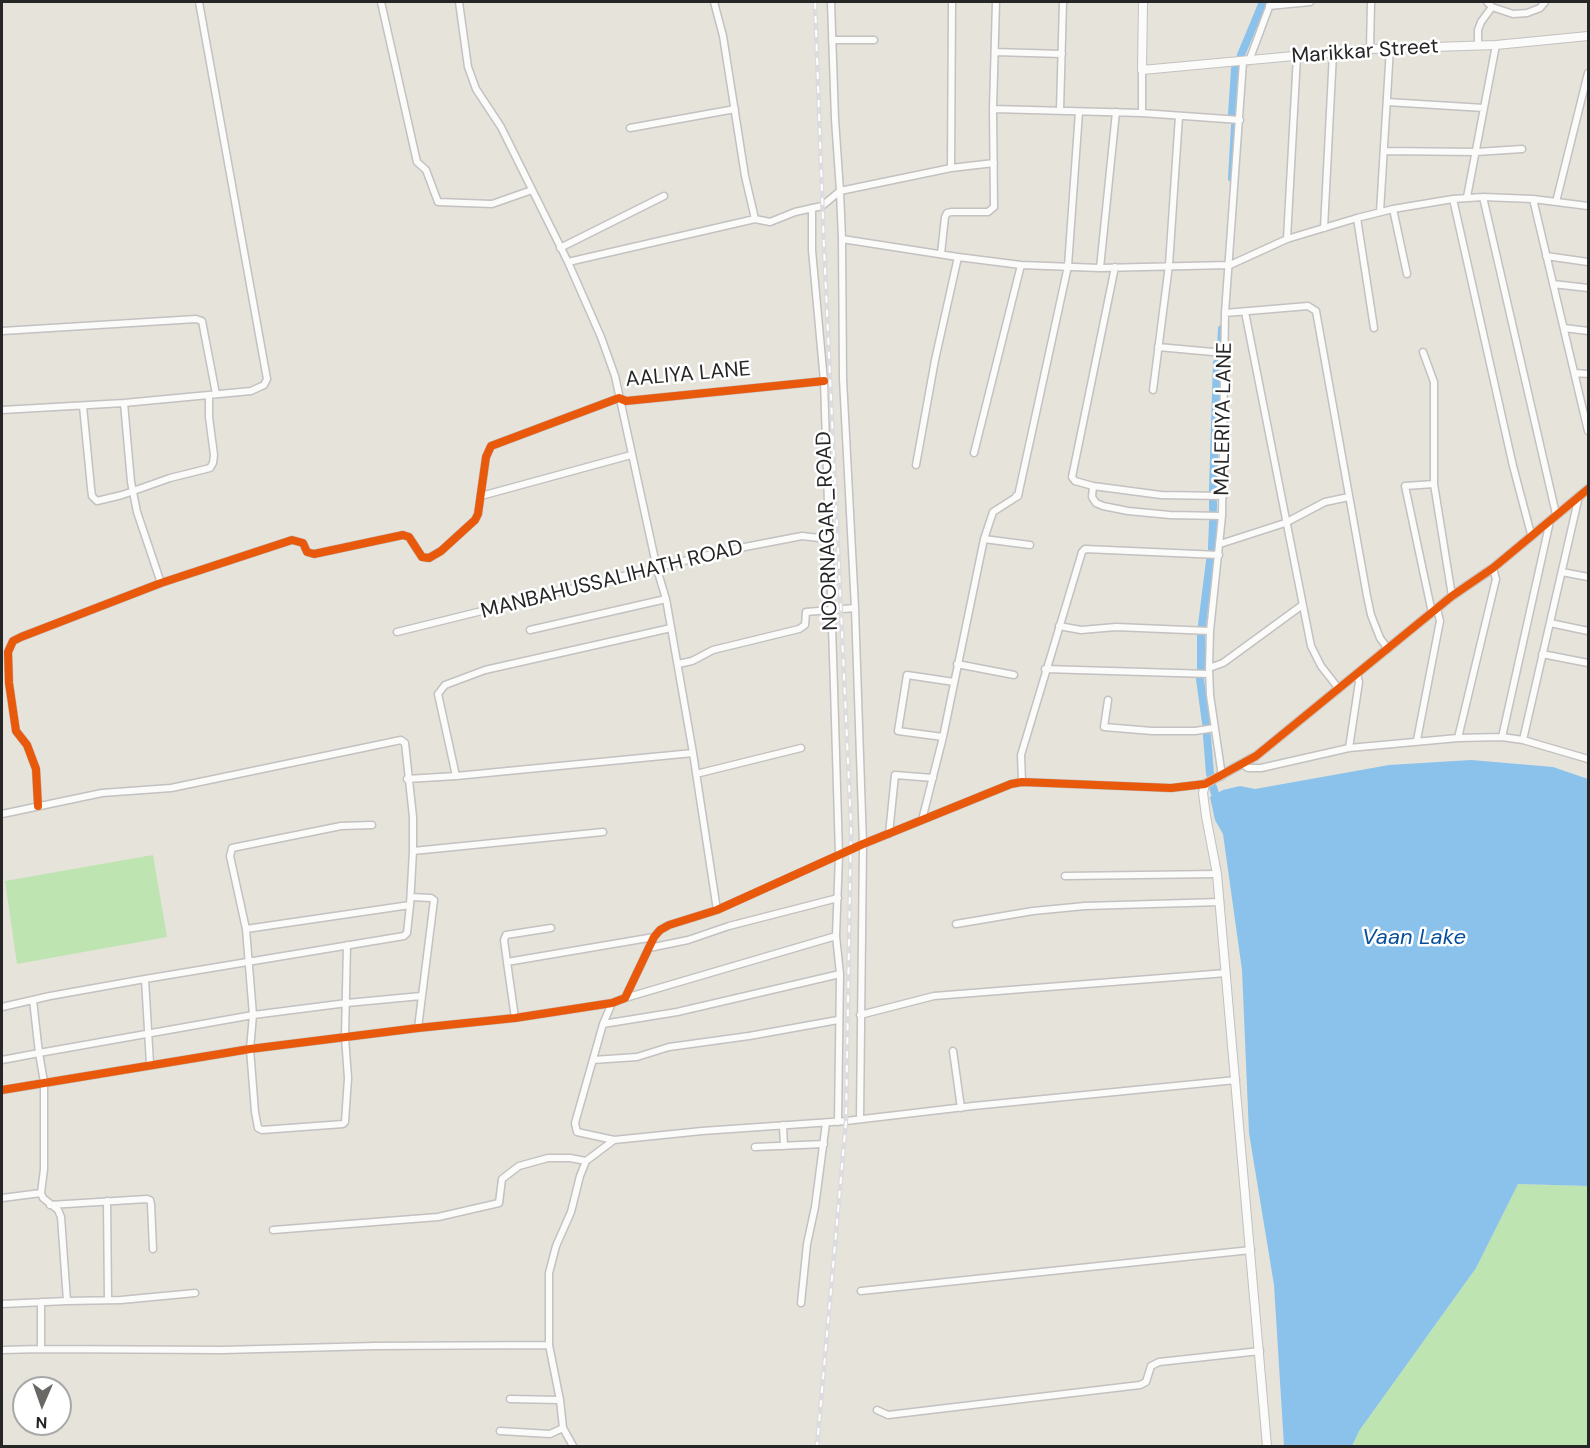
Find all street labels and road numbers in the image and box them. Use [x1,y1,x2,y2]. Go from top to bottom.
street label: Marikkar Street [1291,34,1439,70]
street label: MALERIYA LANE [1210,342,1238,496]
street label: AALIYA LANE [624,357,752,393]
street label: NOORNAGAR_ROAD [812,431,844,631]
street label: MANBAHUSSALIHATH ROAD [478,535,746,625]

